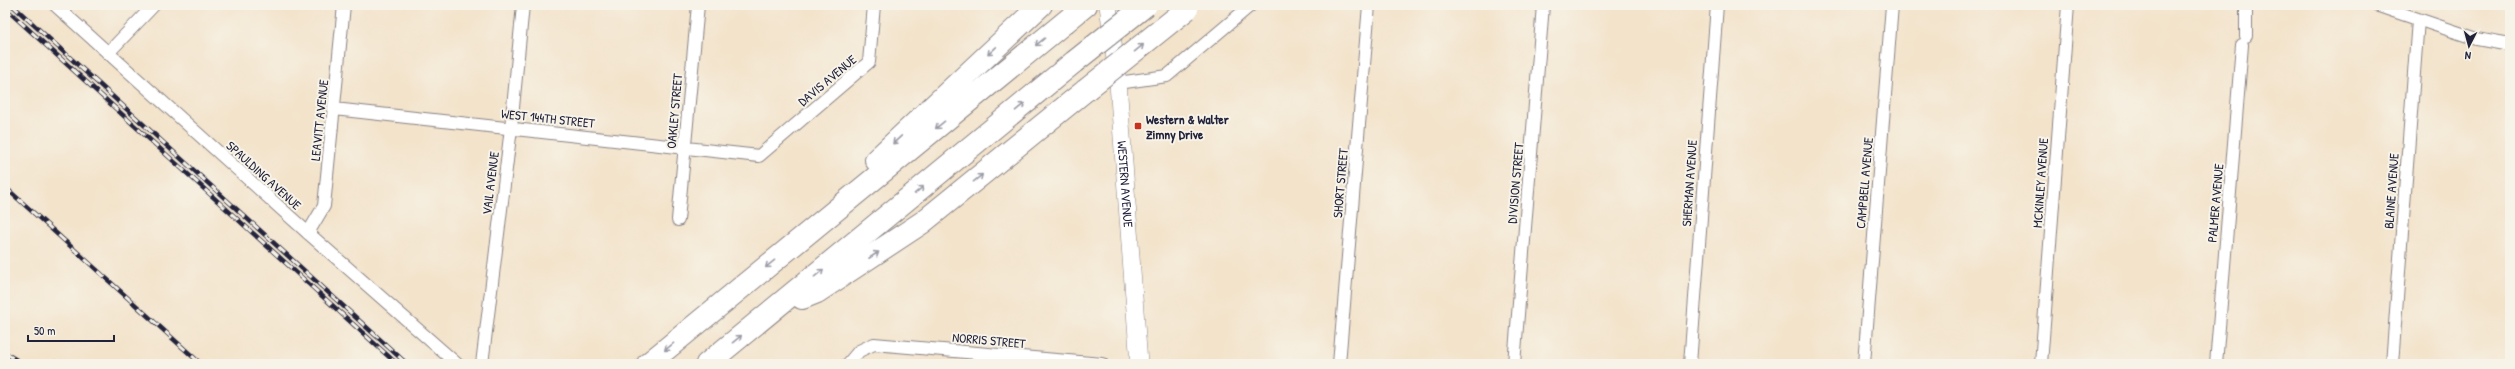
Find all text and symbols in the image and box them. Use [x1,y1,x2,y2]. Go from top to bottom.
north arrow [2449,26,2489,66]
one-way arrow [1035,38,1046,47]
one-way arrow [1133,43,1144,52]
one-way arrow [987,46,997,56]
text: N [2464,49,2472,63]
street label: DAVIS AVENUE [794,50,860,110]
street label: OAKLEY STREET [662,72,686,149]
street label: LEAVITT AVENUE [306,78,332,162]
one-way arrow [1014,103,1025,112]
street label: WEST 144TH STREET [500,104,597,132]
place label: Western & Walter Zimny Drive [1146,110,1230,144]
one-way arrow [934,120,945,129]
marker: Western & Walter Zimny Drive [1133,121,1143,131]
one-way arrow [892,135,902,145]
street label: SPAULDING AVENUE [223,136,306,214]
street label: CAMPBELL AVENUE [1851,136,1877,229]
street label: MCKINLEY AVENUE [2028,137,2052,229]
street label: SHERMAN AVENUE [1677,139,1701,227]
street label: WESTERN AVENUE [1113,140,1138,228]
street label: DIVISION STREET [1502,141,1528,224]
street label: SHORT STREET [1328,147,1352,219]
street label: VAIL AVENUE [477,150,503,216]
street label: BLAINE AVENUE [2379,152,2403,229]
street label: PALMER AVENUE [2203,163,2227,243]
one-way arrow [972,173,983,182]
one-way arrow [914,186,925,194]
one-way arrow [868,251,879,259]
one-way arrow [764,260,775,269]
one-way arrow [814,268,825,277]
scale bar [28,317,114,343]
text: 50 m [34,322,55,339]
street label: NORRIS STREET [952,328,1027,352]
one-way arrow [732,335,743,344]
one-way arrow [664,342,674,351]

